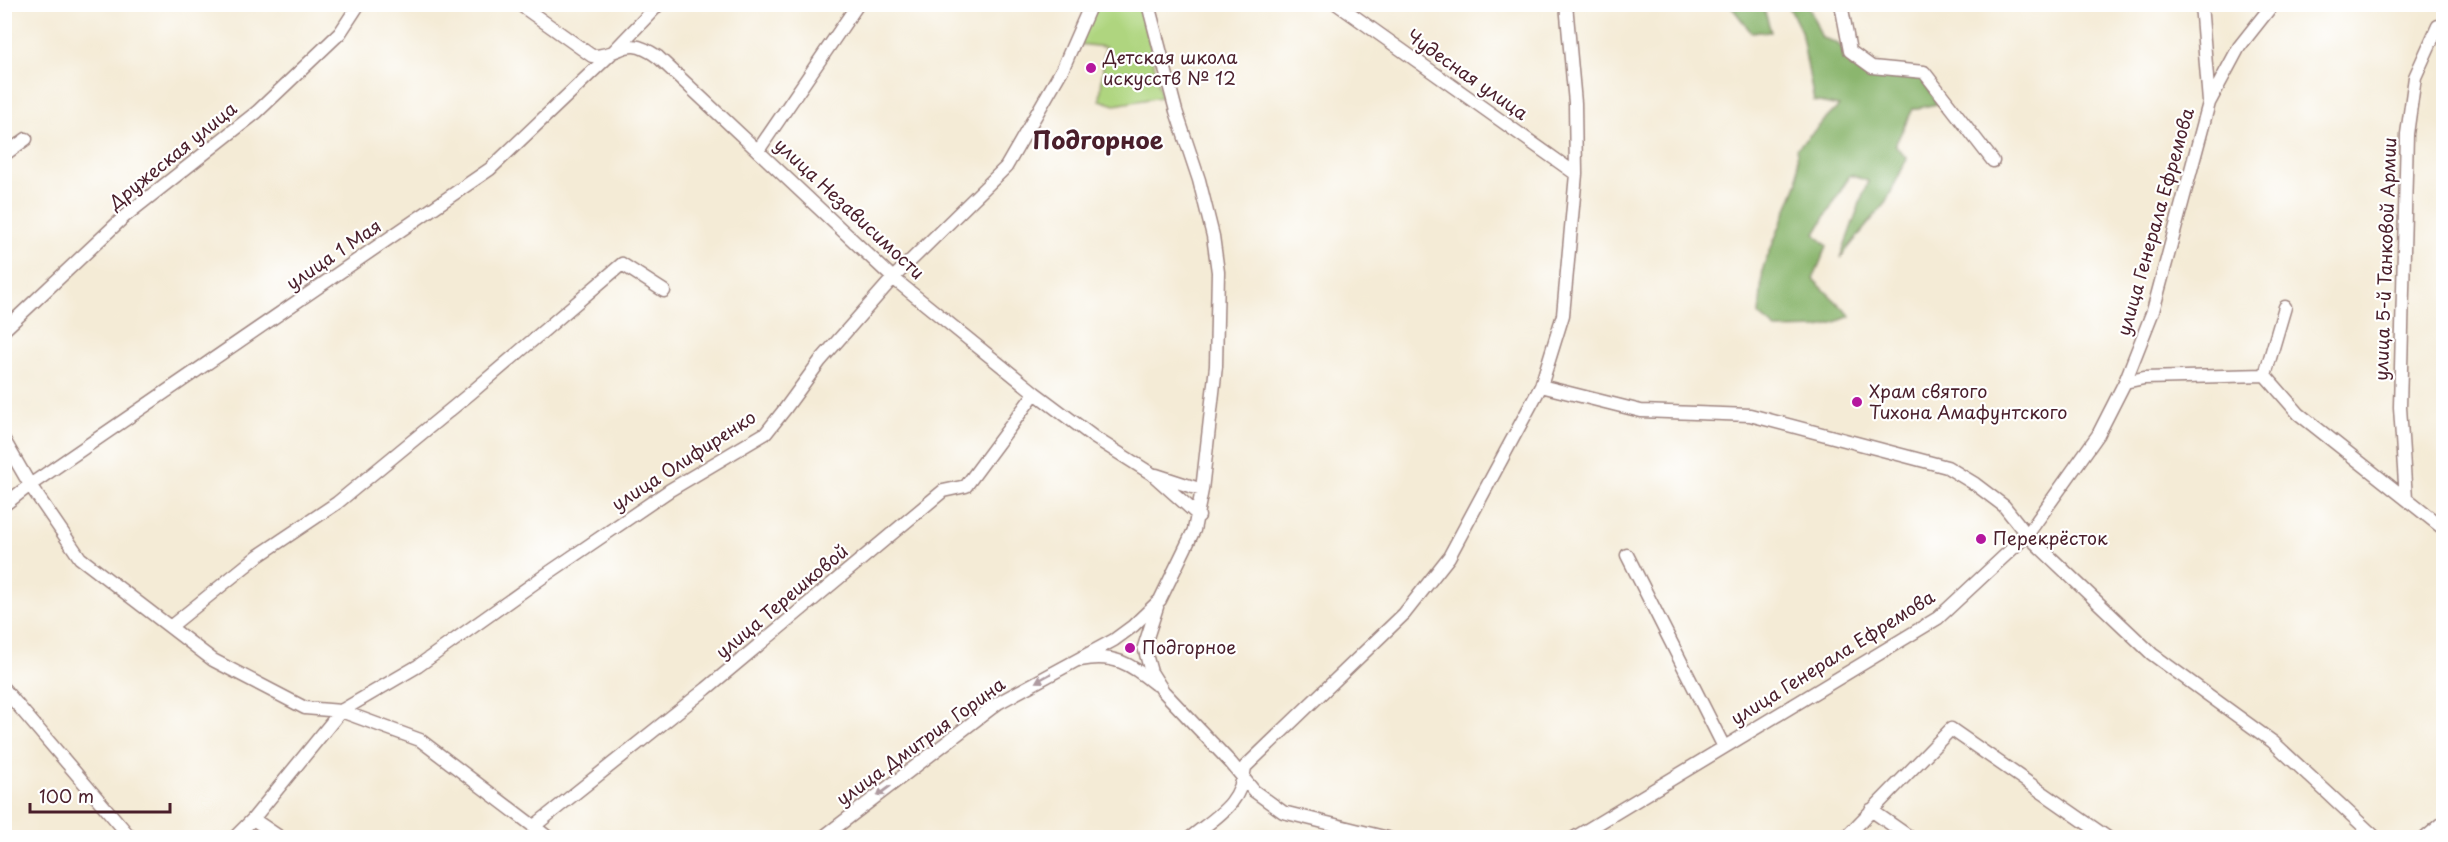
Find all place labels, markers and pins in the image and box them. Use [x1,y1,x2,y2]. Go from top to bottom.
place label: Детская школа искусств № 12 [1102,43,1238,91]
marker: Детская школа искусств № 12 [1084,61,1098,75]
place label: Храм святого Тихона Амафунтского [1869,377,2068,425]
marker: Храм святого Тихона Амафунтского [1850,395,1864,409]
place label: Перекрёсток [1993,524,2108,551]
marker: Перекрёсток [1974,532,1988,546]
place label: Подгорное [1142,633,1236,660]
marker: Подгорное [1123,641,1137,655]

